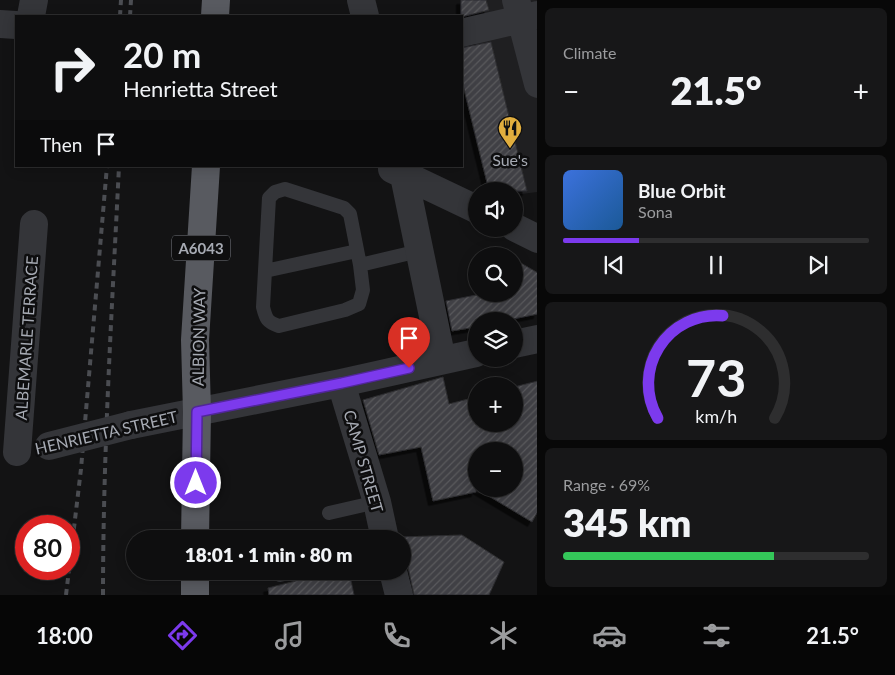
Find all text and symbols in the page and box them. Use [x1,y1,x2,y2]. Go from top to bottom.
text: 20 m [123,33,201,75]
icon: right [40,35,105,100]
text: Climate [563,43,616,62]
text: 21.5° [670,67,762,113]
text: − [563,74,579,108]
text: + [853,74,869,108]
text: Henrietta Street [123,75,278,102]
restaurant icon: Sue's [497,115,523,149]
icon: arrive [92,130,120,158]
text: Then [40,133,82,156]
place label: Sue's [492,150,528,169]
text: Blue Orbit [638,179,726,202]
map controls [468,182,523,497]
button: sound [468,182,523,237]
text: Sona [638,202,673,221]
road number: A6043 [172,236,230,260]
button: search [468,247,523,302]
icon: previous [600,251,628,279]
icon: pause [702,251,730,279]
icon: next [804,251,832,279]
street label: ALBEMARLE TERRACE [11,255,41,421]
street label: ALBION WAY [188,288,208,386]
button: layers [468,312,523,367]
pin [388,317,430,368]
icon: arrive [395,324,423,352]
text: 73 [686,346,746,408]
button: + [468,377,523,432]
text: km/h [695,405,737,427]
street label: HENRIETTA STREET [33,406,180,458]
street label: CAMP STREET [340,408,388,515]
button: − [468,442,523,497]
position arrow [169,456,221,508]
text: Range · 69% [563,475,650,494]
text: 345 km [563,499,691,545]
speed limit sign: 80 [15,515,80,580]
text: 18:01 · 1 min · 80 m [185,543,352,566]
icon: directions [165,618,200,653]
icon: music [272,618,307,653]
icon: phone [379,618,414,653]
icon: climate [486,618,521,653]
icon: car [592,618,627,653]
icon: filters [699,618,734,653]
text: 18:00 [36,622,93,649]
text: 21.5° [806,622,859,649]

